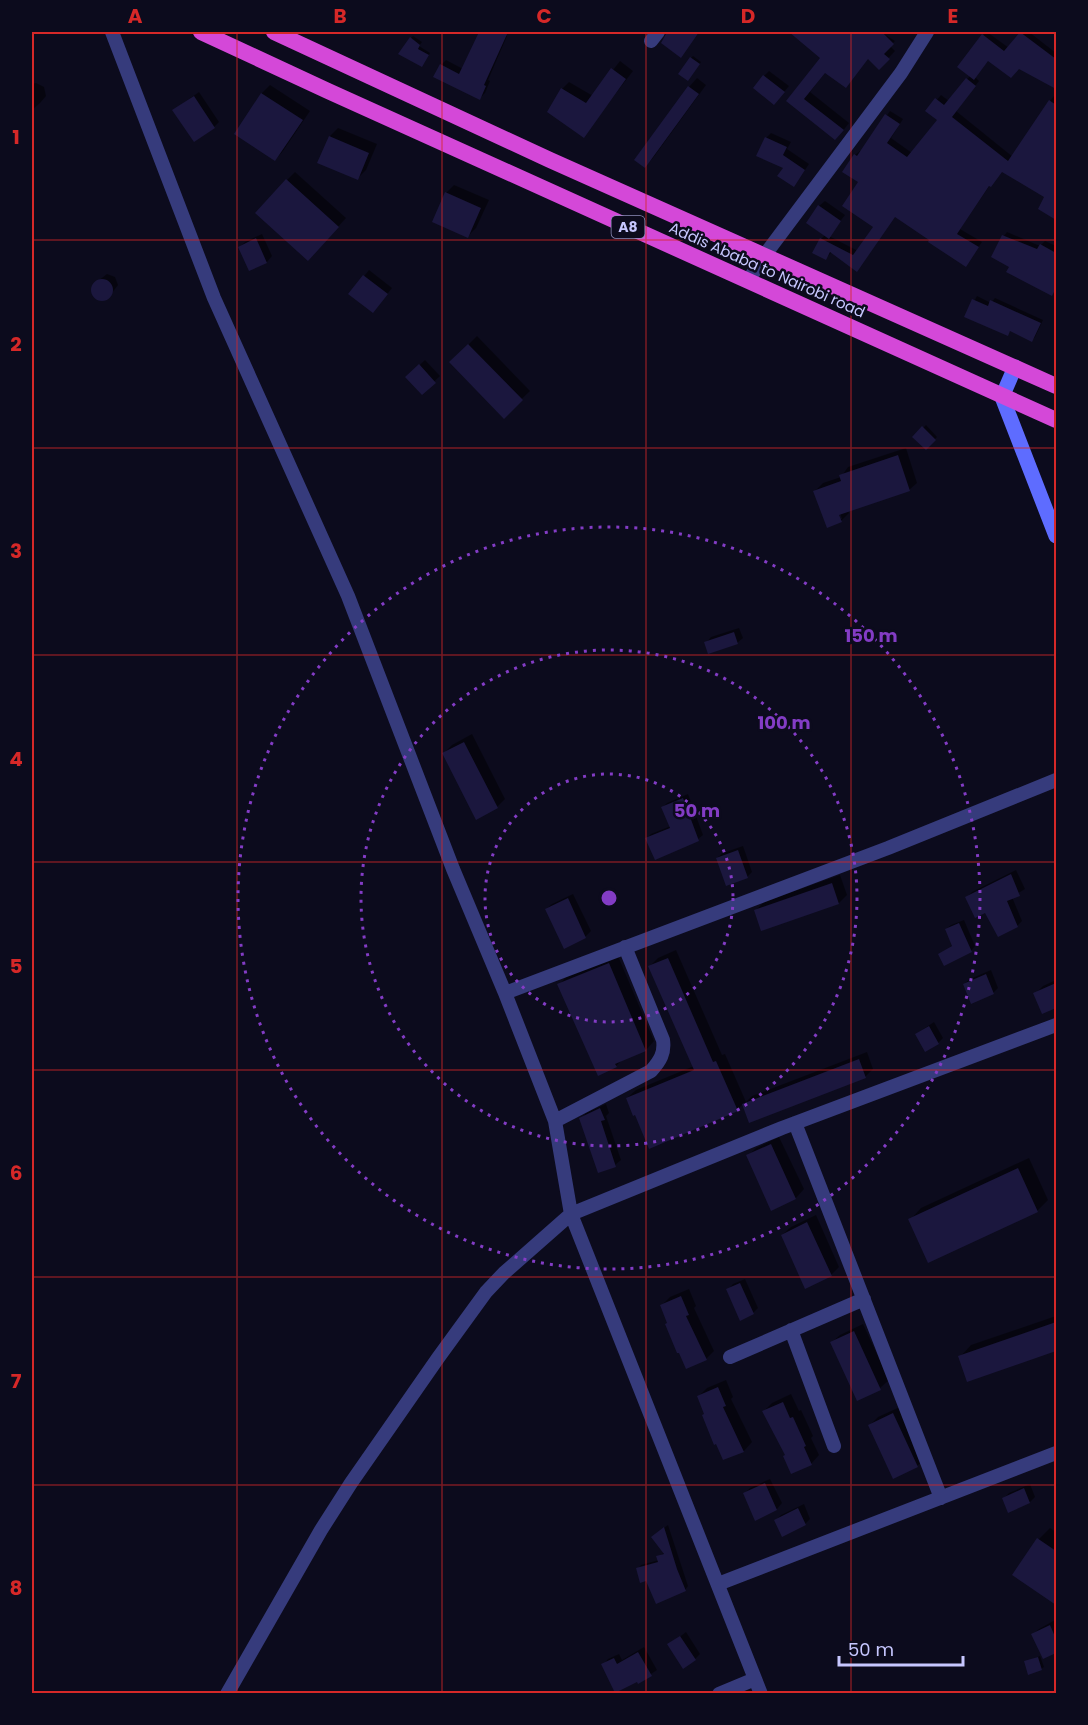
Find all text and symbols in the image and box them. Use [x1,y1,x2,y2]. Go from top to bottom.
text: A [128,2,143,30]
text: B [333,2,347,30]
text: C [536,2,552,30]
text: D [741,2,755,30]
text: E [948,2,958,30]
text: 1 [12,123,20,151]
road number: A8 [612,216,644,238]
street label: Addis Ababa to Nairobi road [666,217,869,322]
text: 2 [10,330,22,358]
text: 3 [10,537,22,565]
text: 150 m [844,623,898,648]
text: 100 m [757,710,811,735]
text: 4 [9,745,23,773]
text: 50 m [674,798,720,823]
centre of rings [599,888,619,908]
text: 5 [10,952,23,980]
text: 6 [10,1159,22,1187]
text: 7 [11,1367,22,1395]
text: 8 [10,1574,22,1602]
scale bar [839,1629,964,1667]
text: 50 m [848,1637,894,1662]

